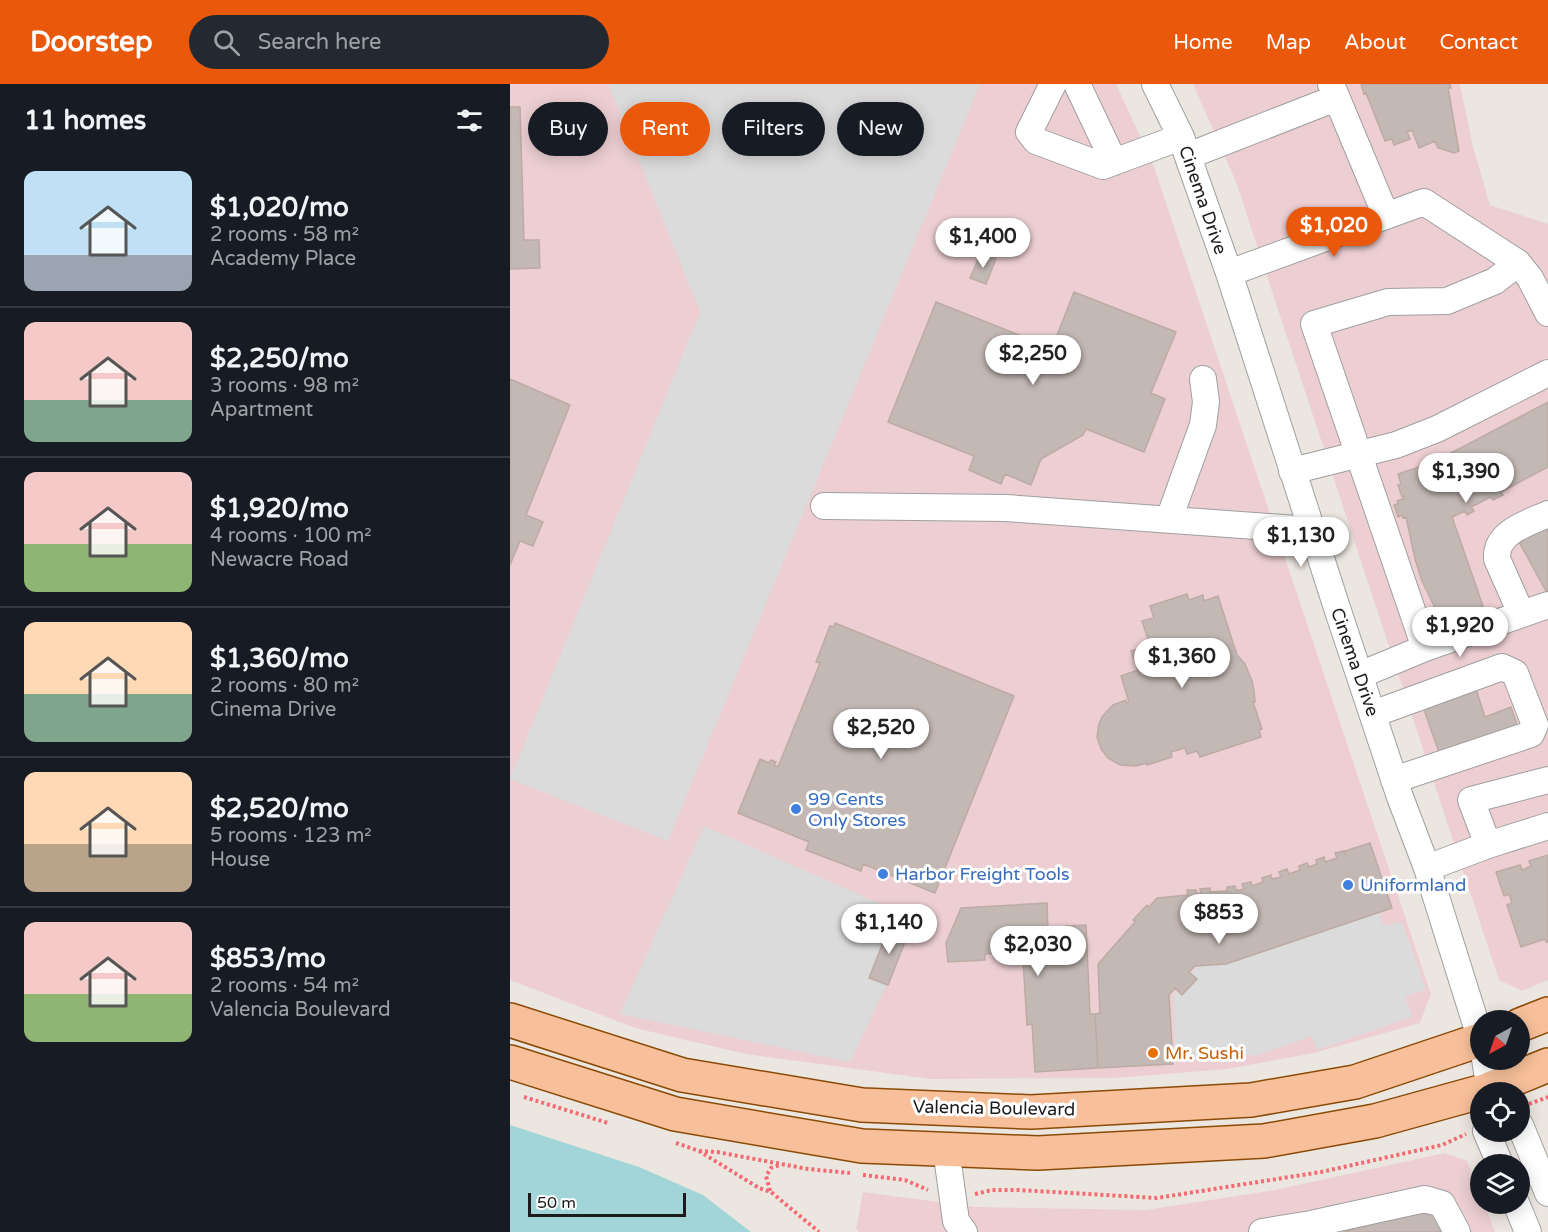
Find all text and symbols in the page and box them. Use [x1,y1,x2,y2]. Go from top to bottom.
search box [189,15,609,69]
text: Doorstep [30,25,153,59]
icon: search [210,26,243,59]
text: Search here [258,29,381,55]
text: Home [1173,30,1233,55]
text: Map [1266,30,1311,55]
text: About [1344,30,1406,55]
text: Contact [1439,30,1518,55]
chip: Buy [528,102,608,156]
chip: Rent [620,102,710,156]
chip: Filters [722,102,825,156]
chip: New [837,102,924,156]
icon: filters [453,104,486,137]
text: 11 homes [24,105,146,136]
street label: Cinema Drive [1174,143,1232,257]
text: $1,020/mo [210,192,349,223]
icon: home [72,195,144,267]
pin: $1,020 [1285,207,1383,258]
text: $1,020 [1300,214,1368,238]
pin: $1,400 [934,218,1032,269]
text: 2 rooms · 58 m² [210,223,359,247]
text: $1,400 [949,225,1017,249]
text: Academy Place [210,247,356,271]
pin: $2,250 [984,335,1082,386]
text: $2,250 [999,342,1067,366]
text: $2,250/mo [210,343,349,374]
icon: home [72,346,144,418]
text: 3 rooms · 98 m² [210,374,359,398]
text: Apartment [210,398,313,422]
pin: $1,390 [1417,453,1515,504]
text: $1,390 [1432,460,1500,484]
text: $1,920/mo [210,493,349,524]
icon: home [72,496,144,568]
pin: $1,130 [1252,517,1350,568]
text: 4 rooms · 100 m² [210,524,372,548]
text: $1,130 [1267,524,1335,548]
text: Newacre Road [210,548,349,572]
street label: Cinema Drive [1326,605,1384,719]
pin: $1,920 [1411,607,1509,658]
text: $1,920 [1426,614,1494,638]
pin: $1,360 [1133,638,1231,689]
text: $1,360/mo [210,643,349,674]
text: $1,360 [1148,645,1216,669]
icon: home [72,646,144,718]
text: 2 rooms · 80 m² [210,674,359,698]
text: Cinema Drive [210,698,336,722]
pin: $2,520 [832,709,930,760]
text: $2,520 [847,716,915,740]
place label: 99 Cents Only Stores [808,788,906,831]
text: $2,520/mo [210,793,349,824]
icon: home [72,796,144,868]
marker: 99 Cents Only Stores [789,802,803,816]
text: 5 rooms · 123 m² [210,824,372,848]
text: House [210,848,270,872]
place label: Harbor Freight Tools [895,863,1070,885]
marker: Harbor Freight Tools [876,867,890,881]
place label: Uniformland [1360,874,1466,896]
marker: Uniformland [1341,878,1355,892]
pin: $853 [1183,894,1255,945]
text: $853 [1194,901,1244,925]
pin: $1,140 [840,904,938,955]
text: $1,140 [855,911,923,935]
pin: $2,030 [989,926,1087,977]
text: $2,030 [1004,933,1072,957]
text: $853/mo [210,943,326,974]
icon: home [72,946,144,1018]
text: 2 rooms · 54 m² [210,974,359,998]
text: Valencia Boulevard [210,998,391,1022]
north arrow [1470,1010,1530,1070]
map controls [1470,1010,1530,1214]
place label: Mr. Sushi [1165,1042,1244,1064]
marker: Mr. Sushi [1146,1046,1160,1060]
button: locate [1470,1082,1530,1142]
street label: Valencia Boulevard [913,1096,1075,1120]
button: layers [1470,1154,1530,1214]
scale bar [528,1190,686,1218]
text: 50 m [537,1193,576,1213]

